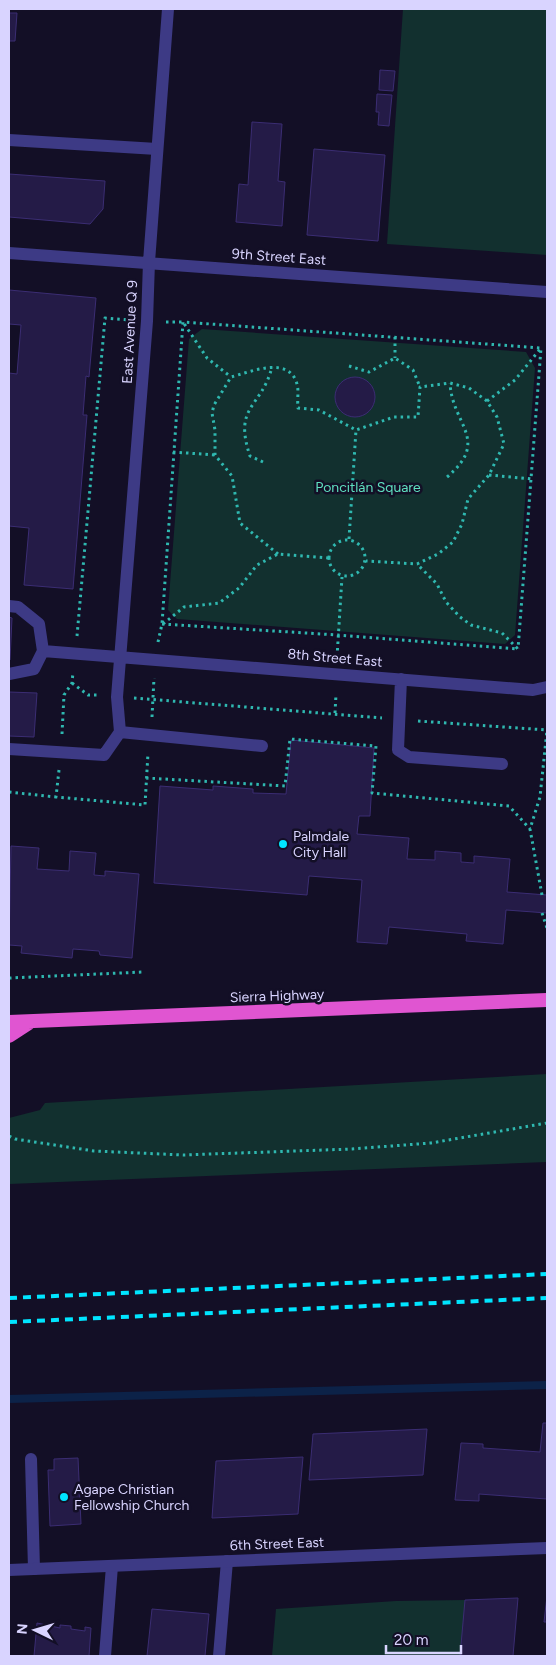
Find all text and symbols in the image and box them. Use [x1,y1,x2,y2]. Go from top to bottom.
street label: 9th Street East [231,245,327,269]
street label: East Avenue Q 9 [119,280,141,384]
park label: Poncitlán Square [315,479,421,496]
street label: 8th Street East [287,645,383,671]
place label: Palmdale City Hall [293,828,350,861]
marker: Palmdale City Hall [277,838,289,850]
street label: Sierra Highway [230,986,325,1006]
place label: Agape Christian Fellowship Church [74,1481,190,1514]
marker: Agape Christian Fellowship Church [58,1491,70,1503]
street label: 6th Street East [230,1534,324,1554]
north arrow [10,1605,60,1655]
scale bar [386,1622,461,1654]
text: N [14,1623,31,1635]
text: 20 m [394,1631,428,1649]

